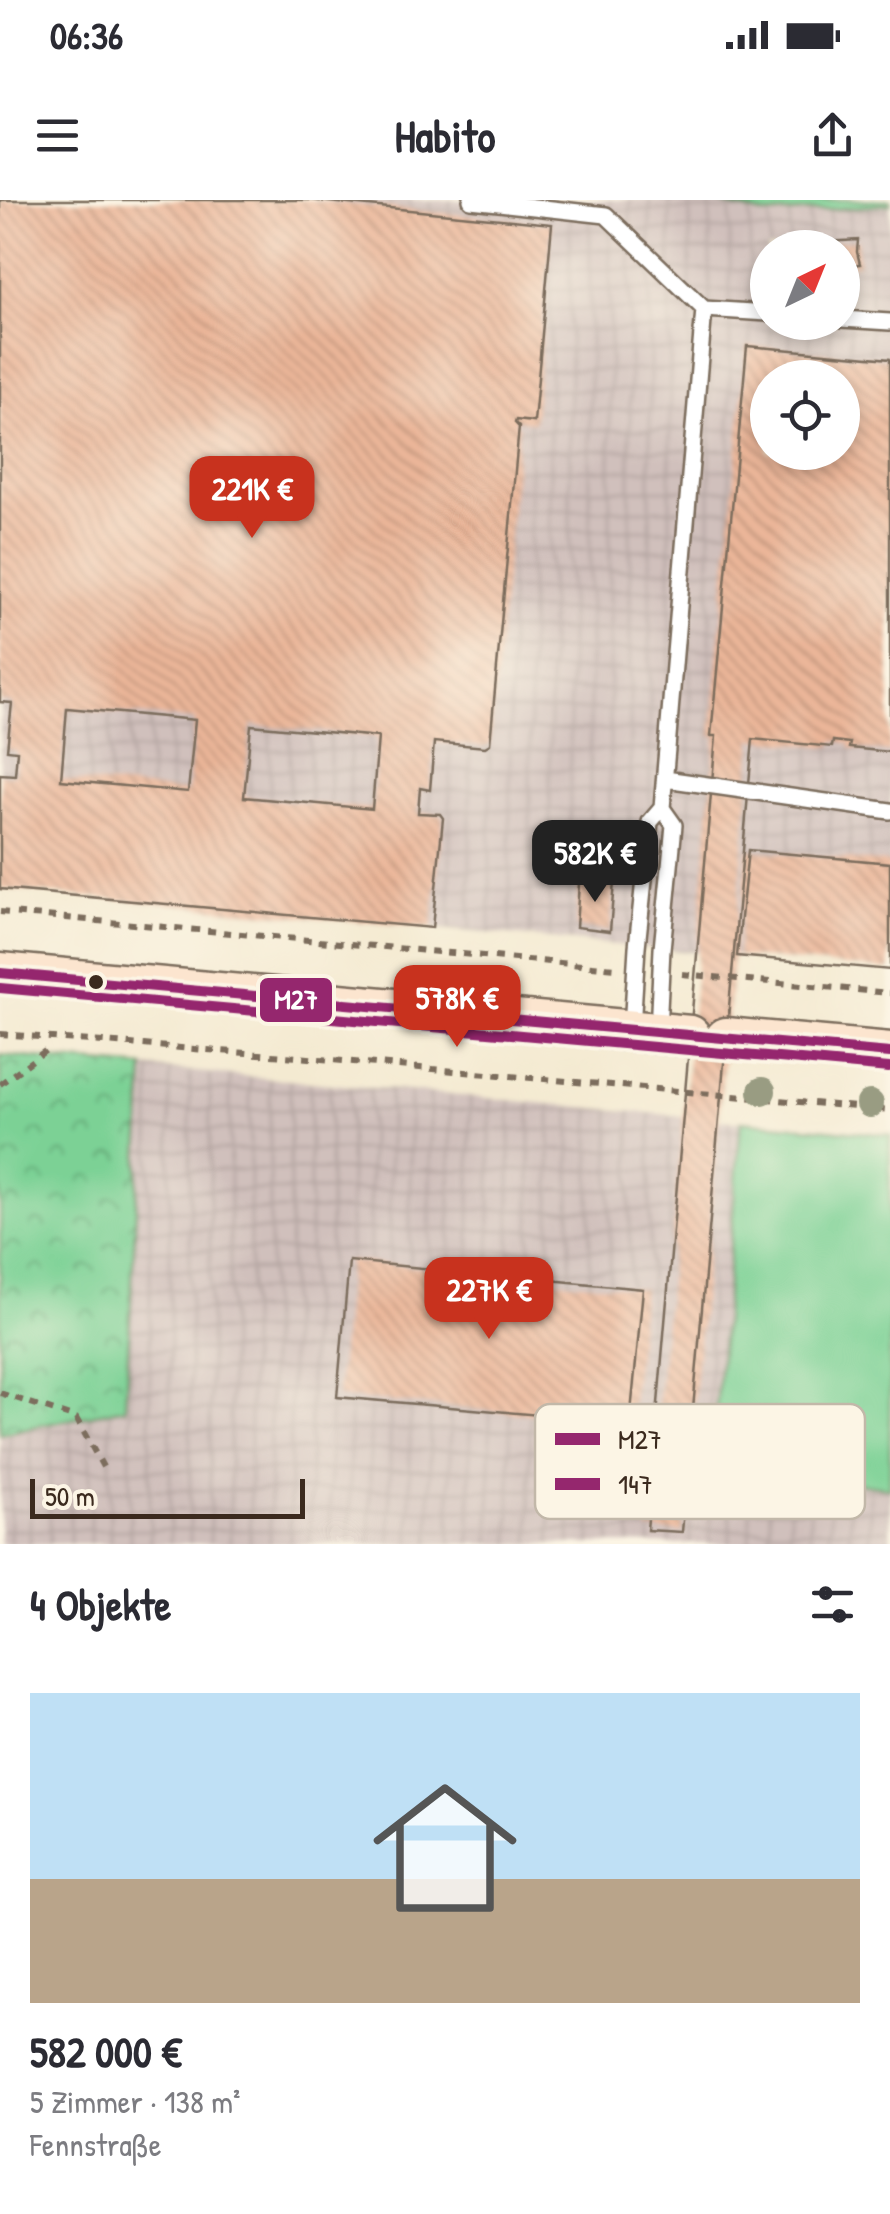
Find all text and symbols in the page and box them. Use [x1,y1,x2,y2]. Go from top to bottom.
text: 06:36 [50,9,123,61]
text: Habito [395,105,495,166]
icon: menu [30,108,85,163]
icon: share [805,108,860,163]
north arrow [750,230,860,340]
map controls [750,230,860,470]
button: locate [750,360,860,470]
pin: 221K € [171,456,333,541]
text: 221K € [211,467,293,510]
pin: 582K € [514,820,676,905]
text: 582K € [554,831,636,874]
pin: 578K € [376,965,538,1050]
unlabelled marker [86,972,106,992]
line badge: M27 [258,976,334,1024]
text: 578K € [416,976,498,1019]
text: M27 [274,980,318,1018]
pin: 227K € [408,1257,570,1342]
text: 227K € [446,1268,532,1311]
legend [535,1404,865,1519]
text: M27 [618,1420,662,1458]
text: 147 [618,1465,653,1503]
scale bar [30,1474,305,1518]
text: 50 m [45,1477,95,1515]
text: 4 Objekte [30,1576,171,1633]
icon: filters [805,1577,860,1632]
icon: home [355,1758,535,1938]
text: 582 000 € [30,2023,182,2080]
text: 5 Zimmer · 138 m² [30,2080,240,2123]
text: Fennstraße [30,2123,162,2166]

